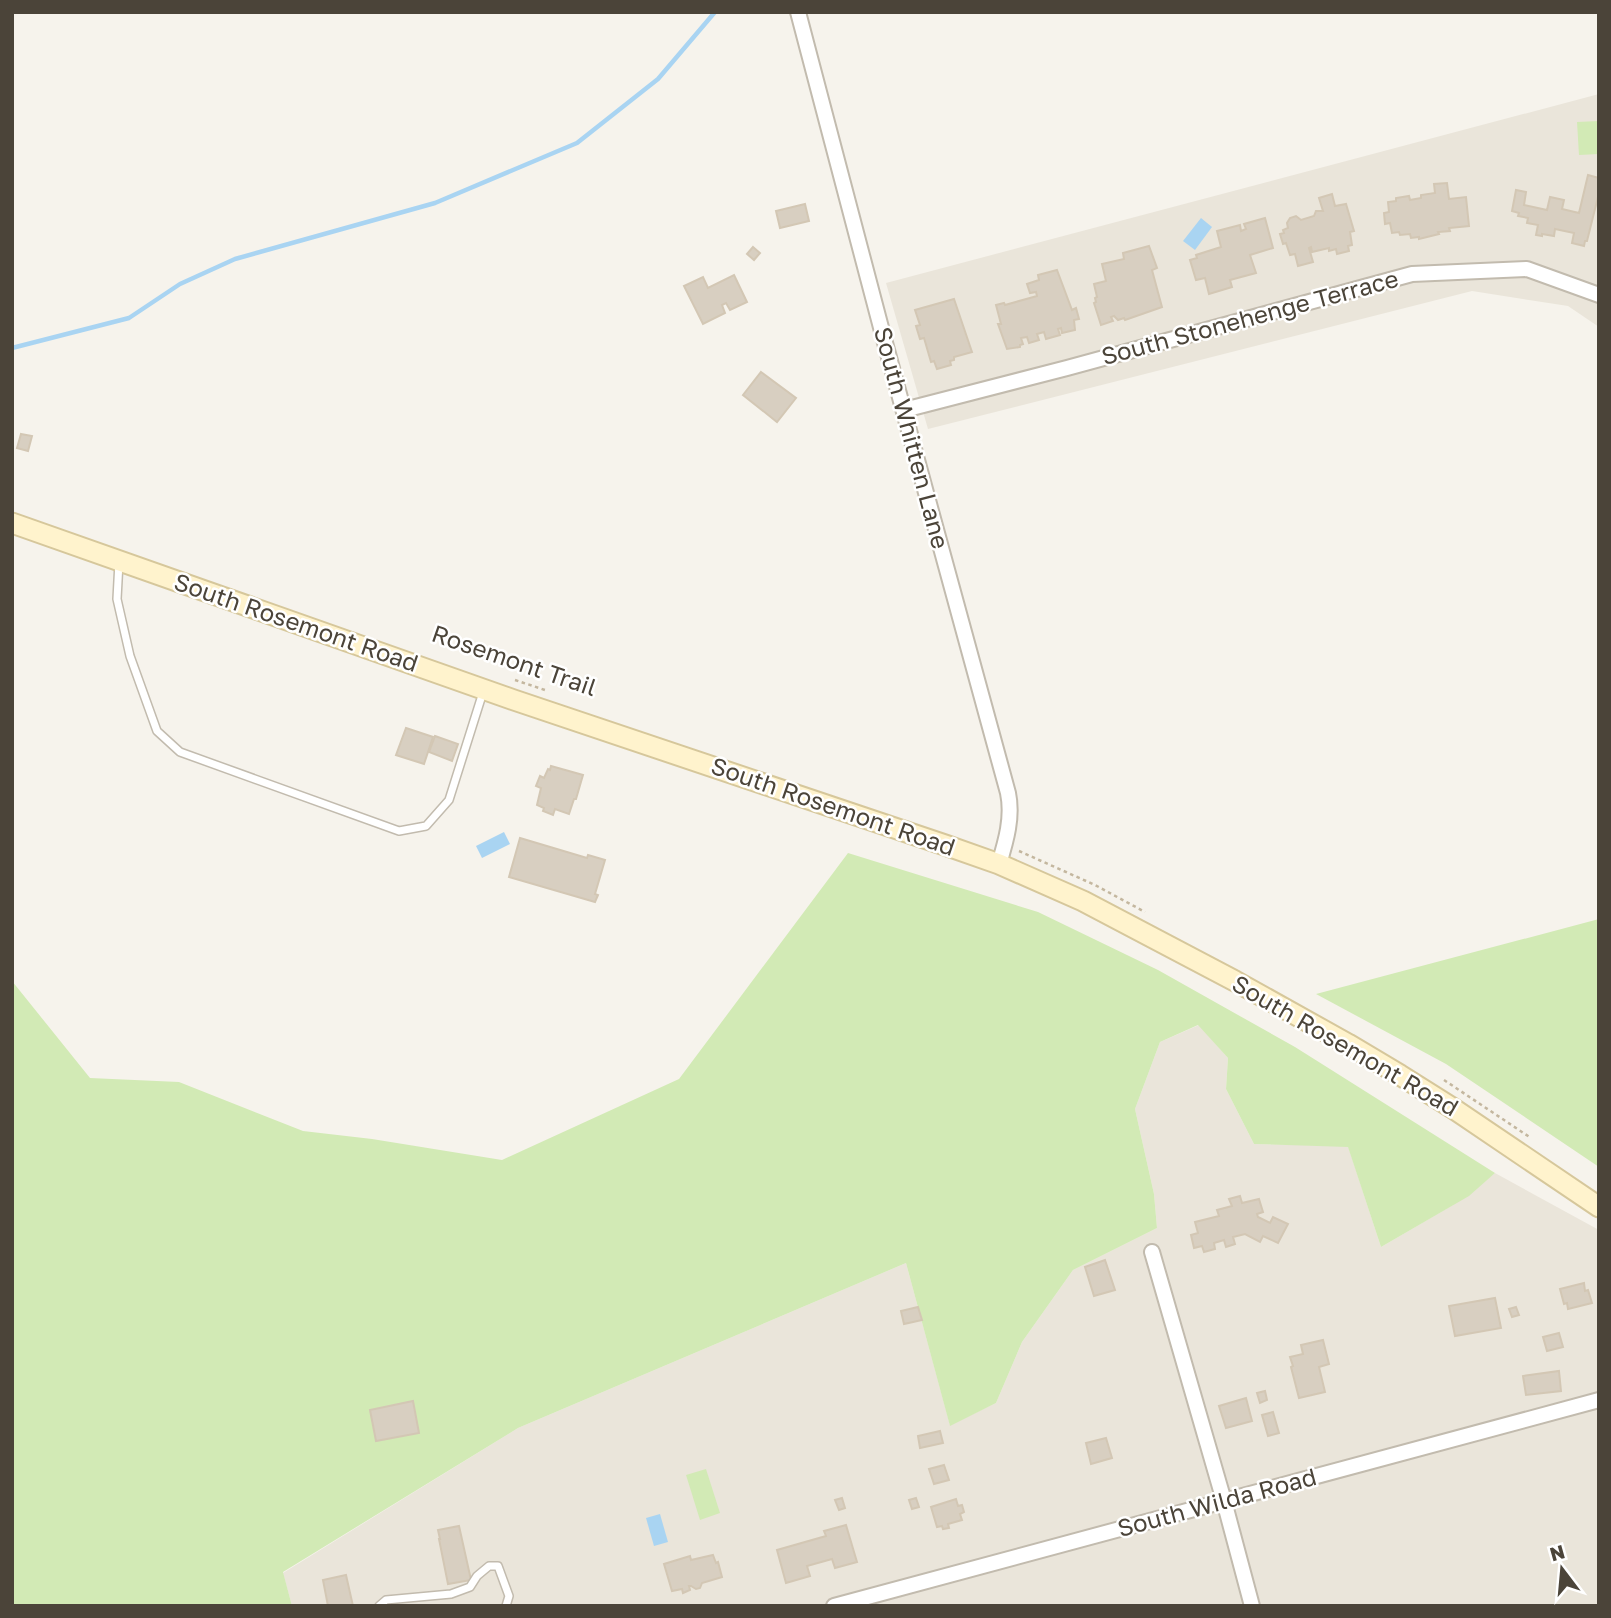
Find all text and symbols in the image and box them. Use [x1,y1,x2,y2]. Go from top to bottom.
street label: South Stonehenge Terrace [1098,263,1401,370]
street label: South Whitten Lane [869,323,956,552]
street label: South Rosemont Road [171,566,422,677]
street label: Rosemont Trail [428,618,601,701]
street label: South Rosemont Road [708,750,959,861]
street label: South Rosemont Road [1228,968,1464,1121]
street label: South Wilda Road [1114,1461,1319,1542]
north arrow [1527,1534,1597,1604]
text: N [1547,1539,1567,1565]

